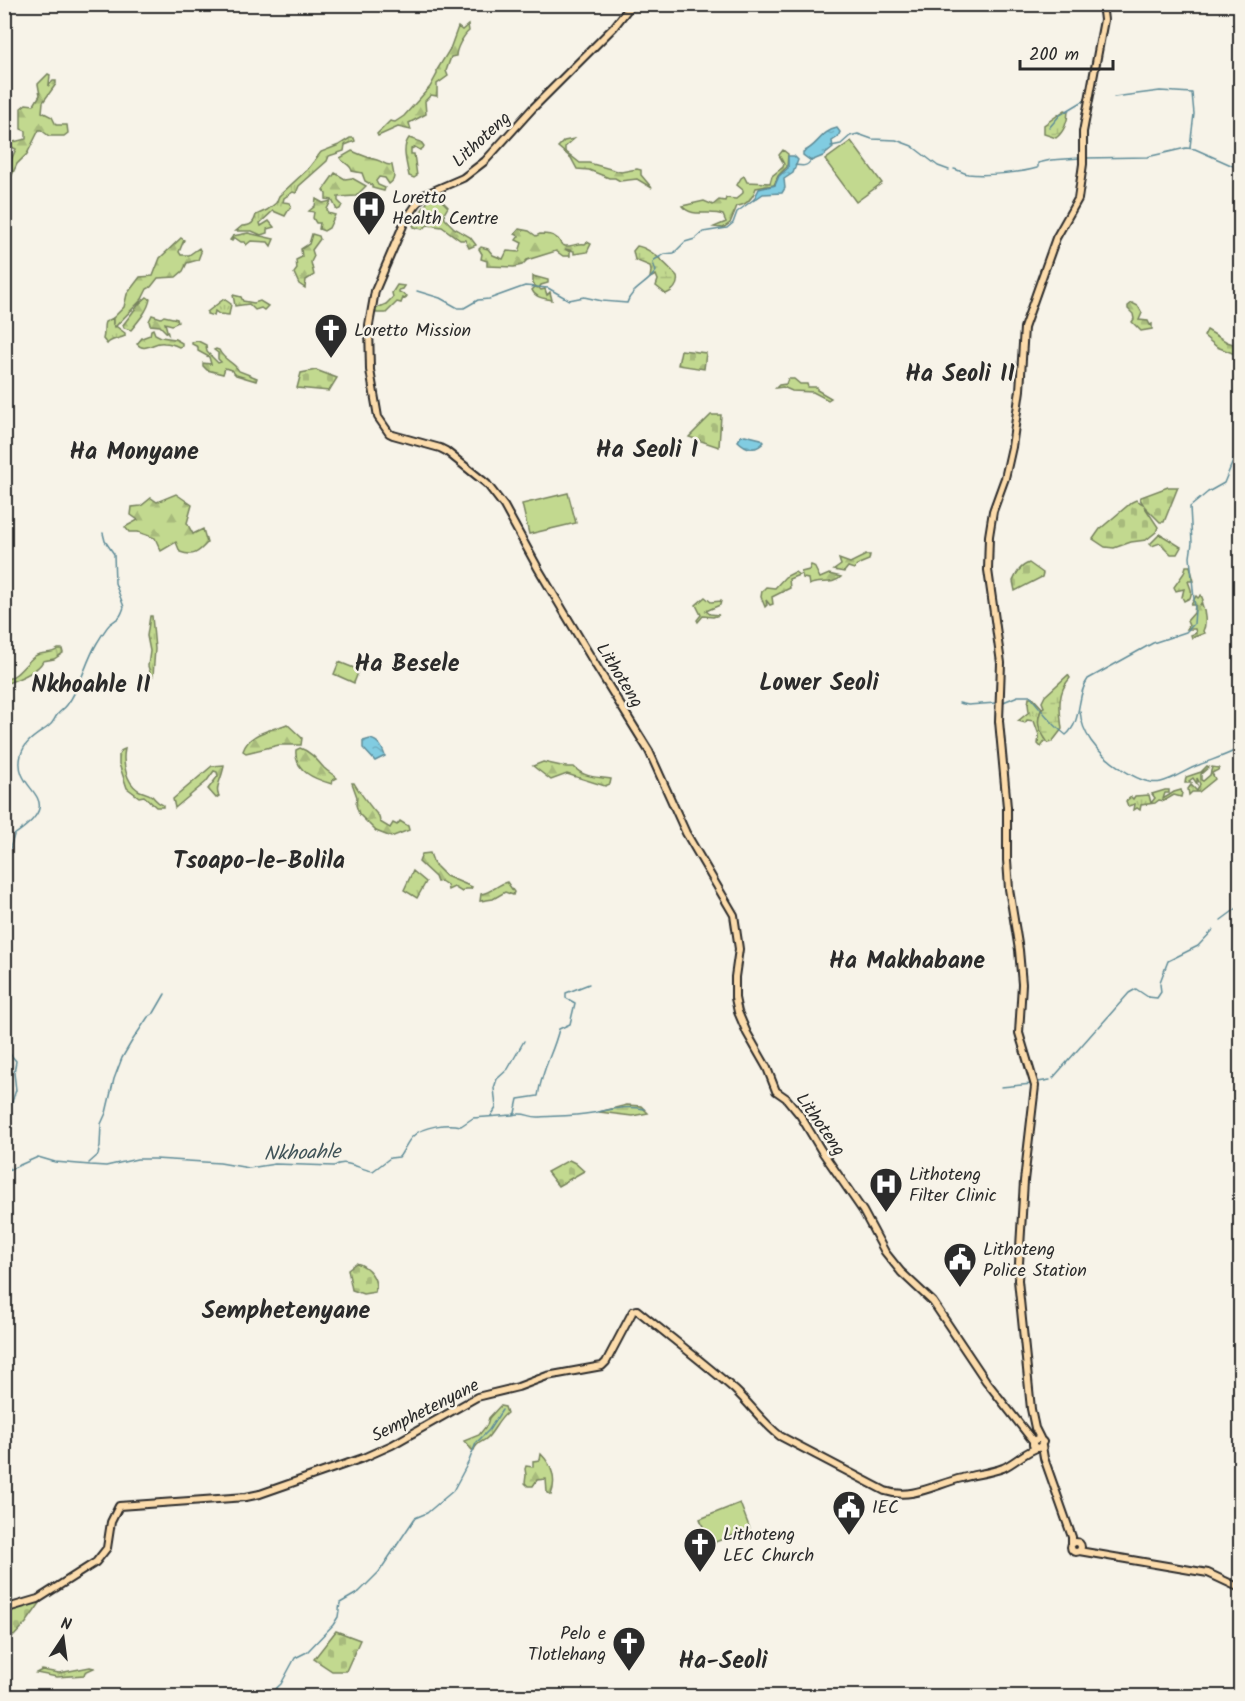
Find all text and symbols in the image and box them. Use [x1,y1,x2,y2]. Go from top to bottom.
scale bar [1020,33,1113,71]
text: 200 m [1029,41,1079,70]
street label: Lithoteng [446,105,518,175]
place label: Loretto Health Centre [392,184,498,234]
hospital icon: Loretto Health Centre [351,189,387,236]
church icon: Loretto Mission [313,312,349,359]
place label: Loretto Mission [354,317,471,346]
district label: Ha Seoli II [905,355,1015,394]
district label: Ha Seoli I [596,431,698,470]
district label: Ha Monyane [69,433,199,472]
street label: Lithoteng [587,638,650,714]
district label: Ha Besele [355,645,460,684]
district label: Lower Seoli [759,664,879,703]
district label: Nkhoahle II [31,666,151,705]
district label: Tsoapo-le-Bolila [173,842,345,881]
district label: Ha Makhabane [829,942,985,981]
street label: Lithoteng [787,1087,852,1163]
water label: Nkhoahle [263,1137,343,1171]
place label: Lithoteng Filter Clinic [909,1161,997,1211]
hospital icon: Lithoteng Filter Clinic [868,1166,904,1213]
place label: Lithoteng Police Station [983,1236,1087,1286]
public building icon: Lithoteng Police Station [942,1241,978,1288]
district label: Semphetenyane [202,1292,370,1331]
street label: Semphetenyane [367,1372,485,1451]
public building icon: IEC [831,1489,867,1536]
place label: IEC [872,1494,899,1523]
place label: Lithoteng LEC Church [723,1521,814,1571]
church icon: Lithoteng LEC Church [682,1526,718,1573]
north arrow [33,1608,93,1668]
text: N [58,1612,74,1638]
place label: Pelo e Tlotlehang [528,1620,606,1670]
church icon: Pelo e Tlotlehang [611,1625,647,1672]
district label: Ha-Seoli [678,1642,768,1681]

